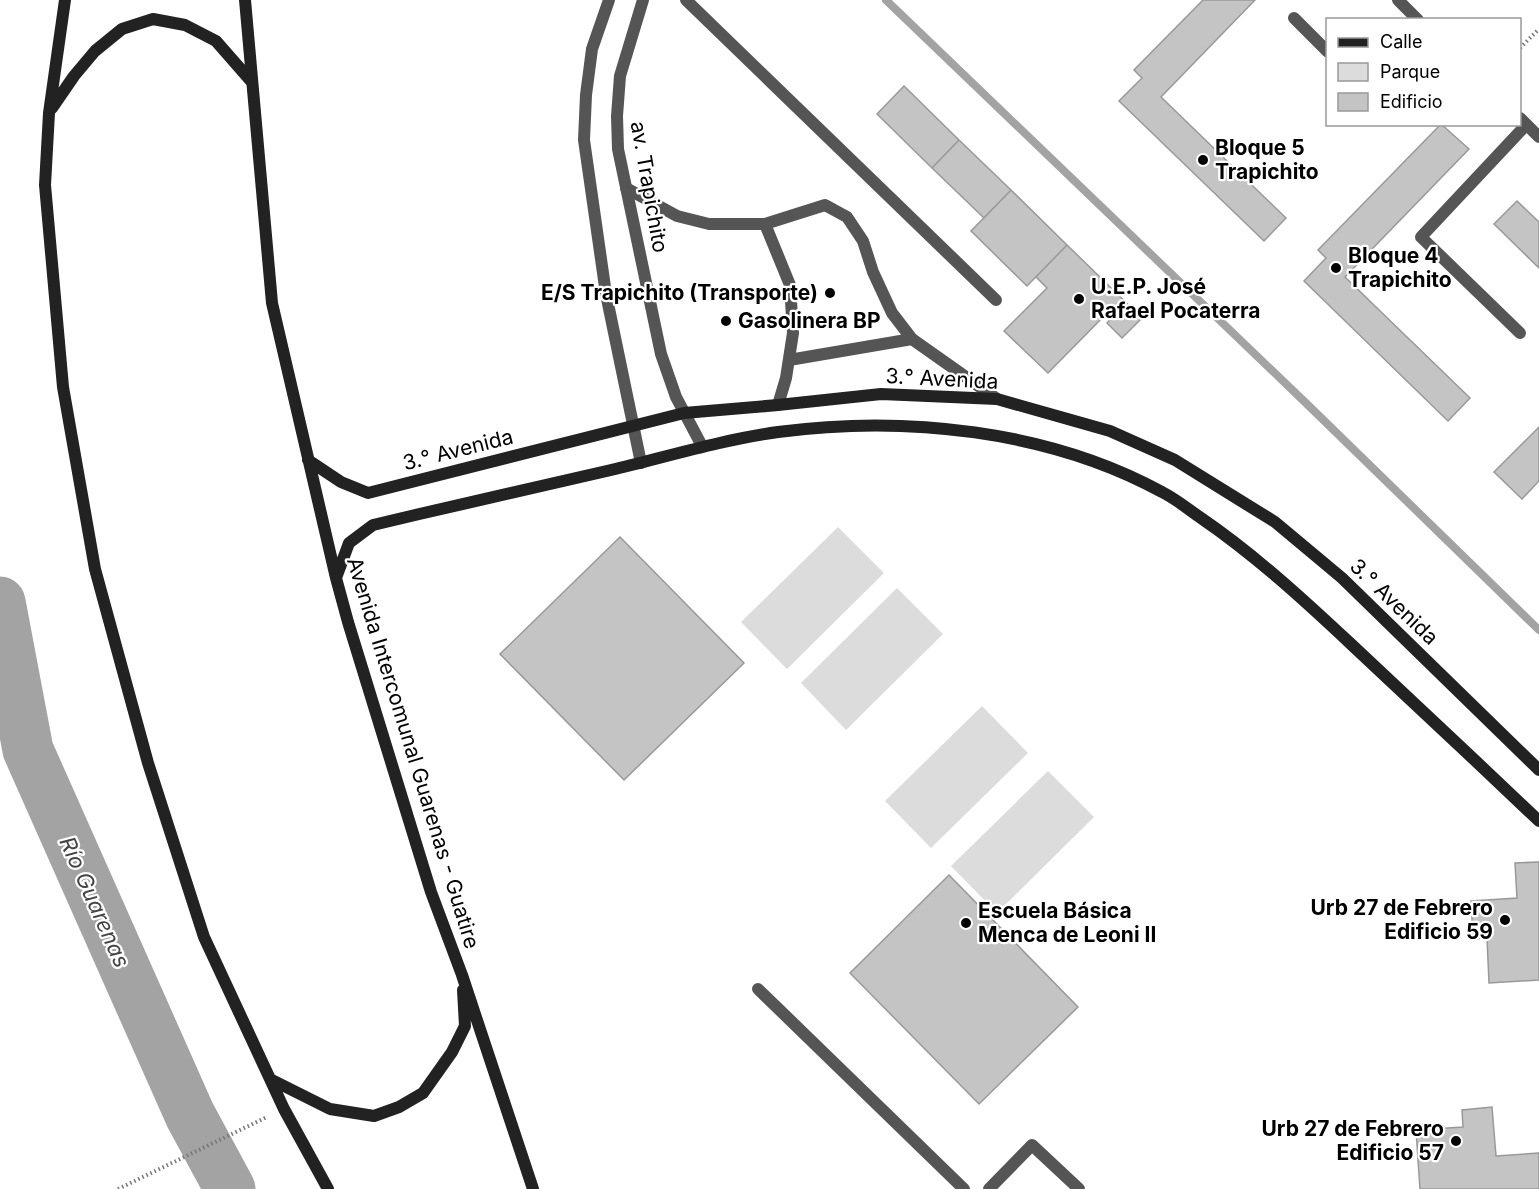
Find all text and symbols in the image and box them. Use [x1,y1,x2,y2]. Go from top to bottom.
legend [1326,18,1521,126]
text: Calle [1380,31,1422,52]
text: Parque [1380,61,1440,82]
text: Edificio [1380,91,1443,112]
street label: av. Trapichito [626,119,673,255]
place label: Bloque 5 Trapichito [1215,135,1319,184]
marker: Bloque 5 Trapichito [1196,153,1210,167]
place label: Bloque 4 Trapichito [1348,243,1452,292]
marker: Bloque 4 Trapichito [1329,261,1343,275]
place label: U.E.P. José Rafael Pocaterra [1091,274,1260,323]
place label: E/S Trapichito (Transporte) [541,280,818,305]
marker: E/S Trapichito (Transporte) [823,286,837,300]
marker: U.E.P. José Rafael Pocaterra [1072,292,1086,306]
place label: Gasolinera BP [738,308,881,333]
marker: Gasolinera BP [719,314,733,328]
street label: 3.° Avenida [885,363,999,394]
street label: 3.° Avenida [400,424,516,475]
street label: 3.° Avenida [1345,553,1444,650]
street label: Avenida Intercomunal Guarenas - Guatire [342,554,485,952]
water label: Río Guarenas [55,833,135,971]
place label: Urb 27 de Febrero Edificio 59 [1310,895,1493,944]
place label: Escuela Básica Menca de Leoni II [978,898,1156,947]
marker: Urb 27 de Febrero Edificio 59 [1498,913,1512,927]
marker: Escuela Básica Menca de Leoni II [959,916,973,930]
place label: Urb 27 de Febrero Edificio 57 [1261,1116,1444,1165]
marker: Urb 27 de Febrero Edificio 57 [1449,1134,1463,1148]

